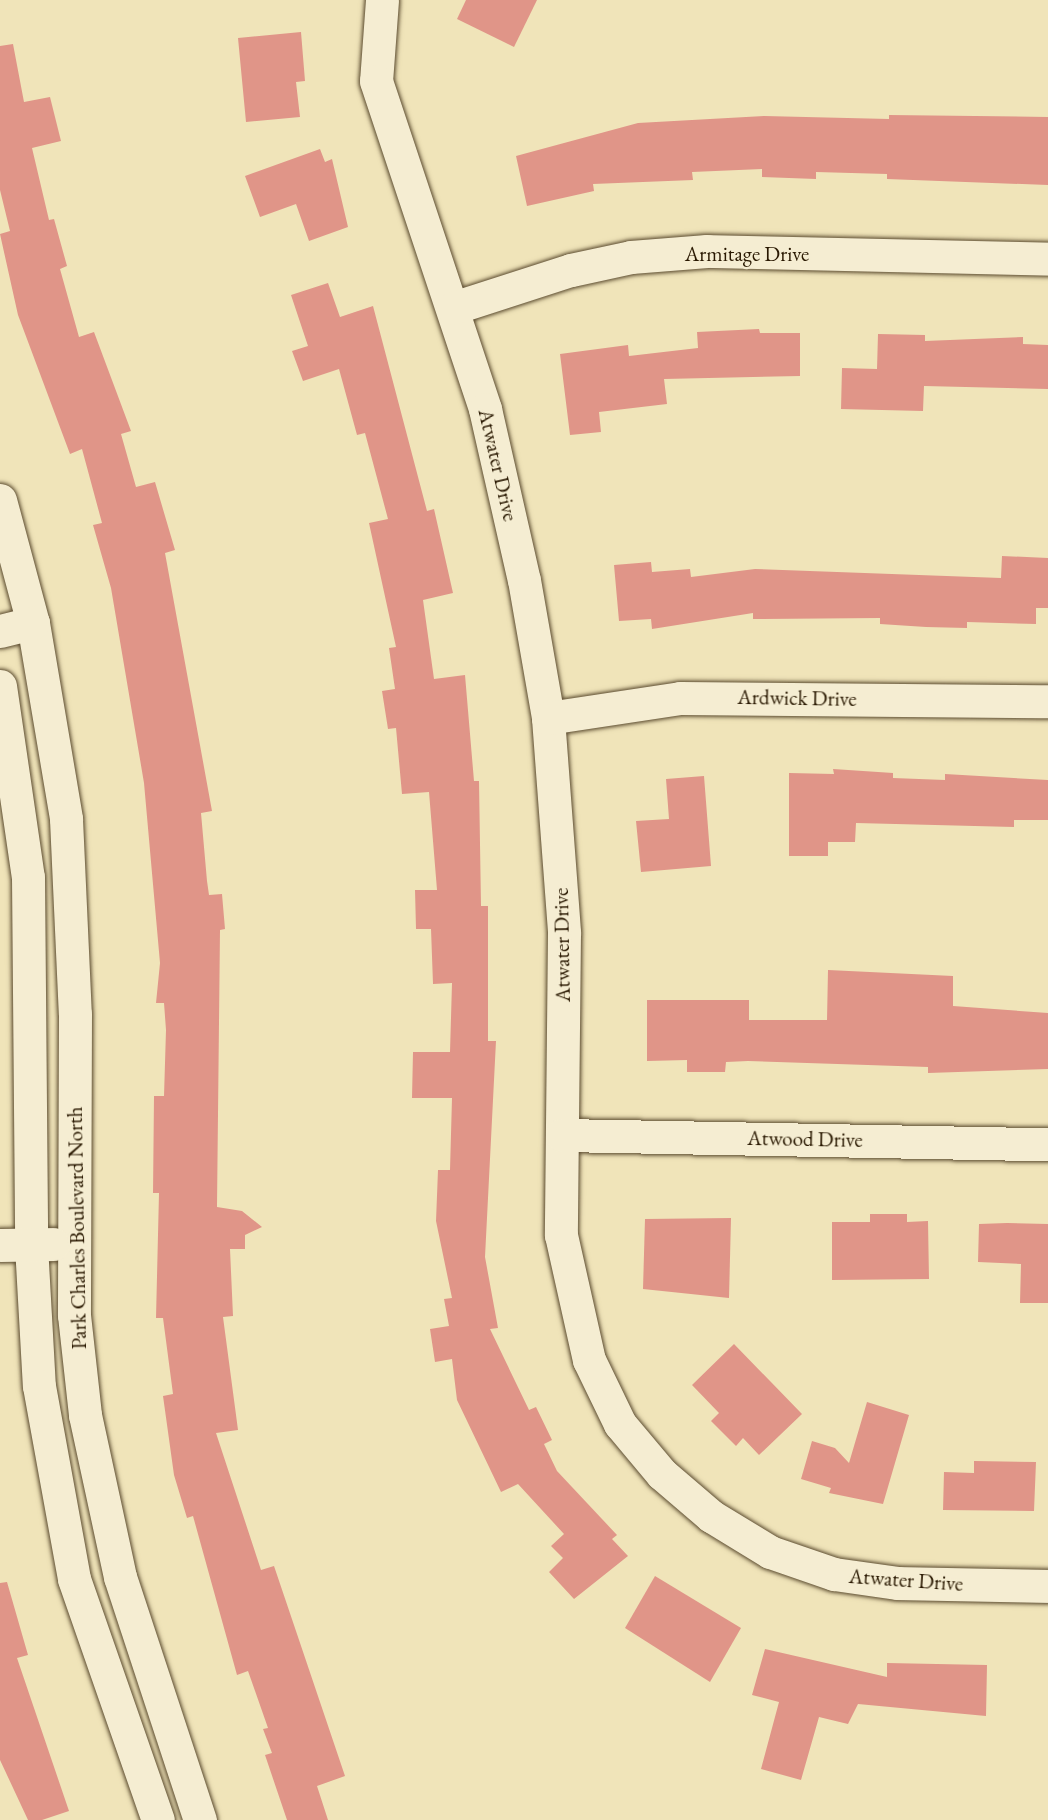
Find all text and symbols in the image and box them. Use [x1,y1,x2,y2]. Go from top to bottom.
street label: Armitage Drive [685,241,809,267]
street label: Atwater Drive [473,406,523,524]
street label: Ardwick Drive [737,684,857,712]
street label: Atwater Drive [548,888,576,1002]
street label: Park Charles Boulevard North [62,1106,92,1350]
street label: Atwood Drive [747,1125,863,1153]
street label: Atwater Drive [848,1563,964,1597]

